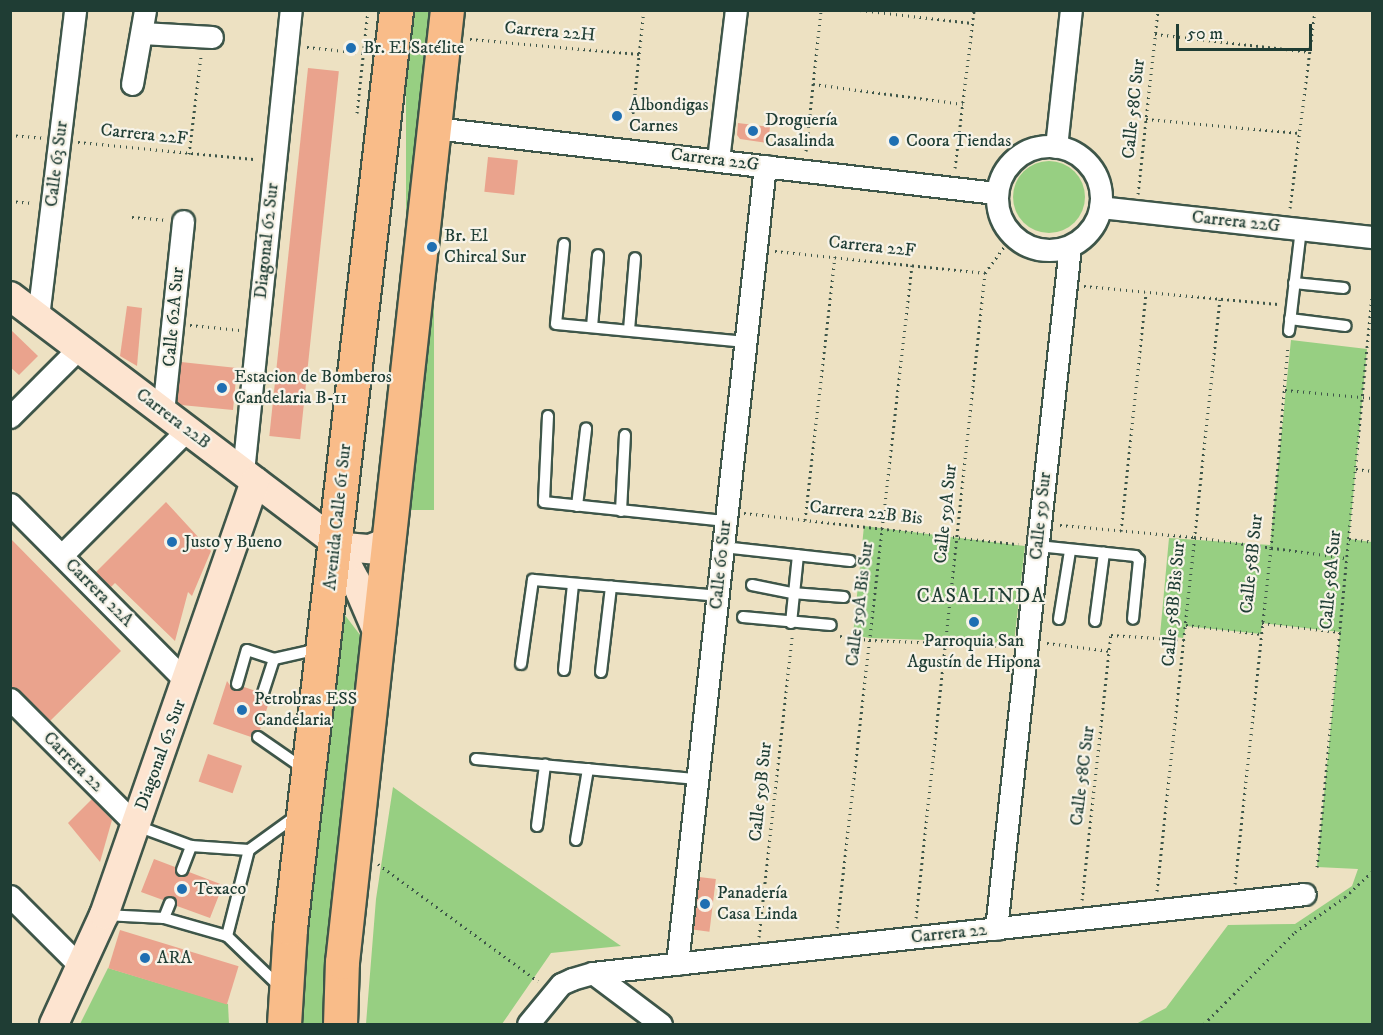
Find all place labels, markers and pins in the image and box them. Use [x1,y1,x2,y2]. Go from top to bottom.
place label: Br. El Satélite [363,37,464,59]
marker: Br. El Satélite [344,41,358,55]
place label: Albondigas Carnes [629,95,708,138]
marker: Albondigas Carnes [610,109,624,123]
place label: Droguería Casalinda [765,110,838,152]
marker: Droguería Casalinda [746,124,760,138]
place label: Coora Tiendas [906,130,1011,152]
marker: Coora Tiendas [887,134,901,148]
place label: Br. El Chircal Sur [444,226,526,268]
marker: Br. El Chircal Sur [425,240,439,254]
place label: Estacion de Bomberos Candelaria B-11 [234,367,392,410]
marker: Estacion de Bomberos Candelaria B-11 [215,381,229,395]
place label: Justo y Bueno [184,531,282,553]
marker: Justo y Bueno [165,535,179,549]
marker: Parroquia San Agustín de Hipona [967,615,981,629]
place label: Parroquia San Agustín de Hipona [907,631,1041,674]
place label: Petrobras ESS Candelaria [254,689,357,732]
marker: Petrobras ESS Candelaria [235,703,249,717]
place label: Texaco [194,878,246,900]
marker: Texaco [175,882,189,896]
place label: Panadería Casa Linda [717,883,798,926]
marker: Panadería Casa Linda [698,897,712,911]
place label: ARA [157,947,192,969]
marker: ARA [138,951,152,965]

